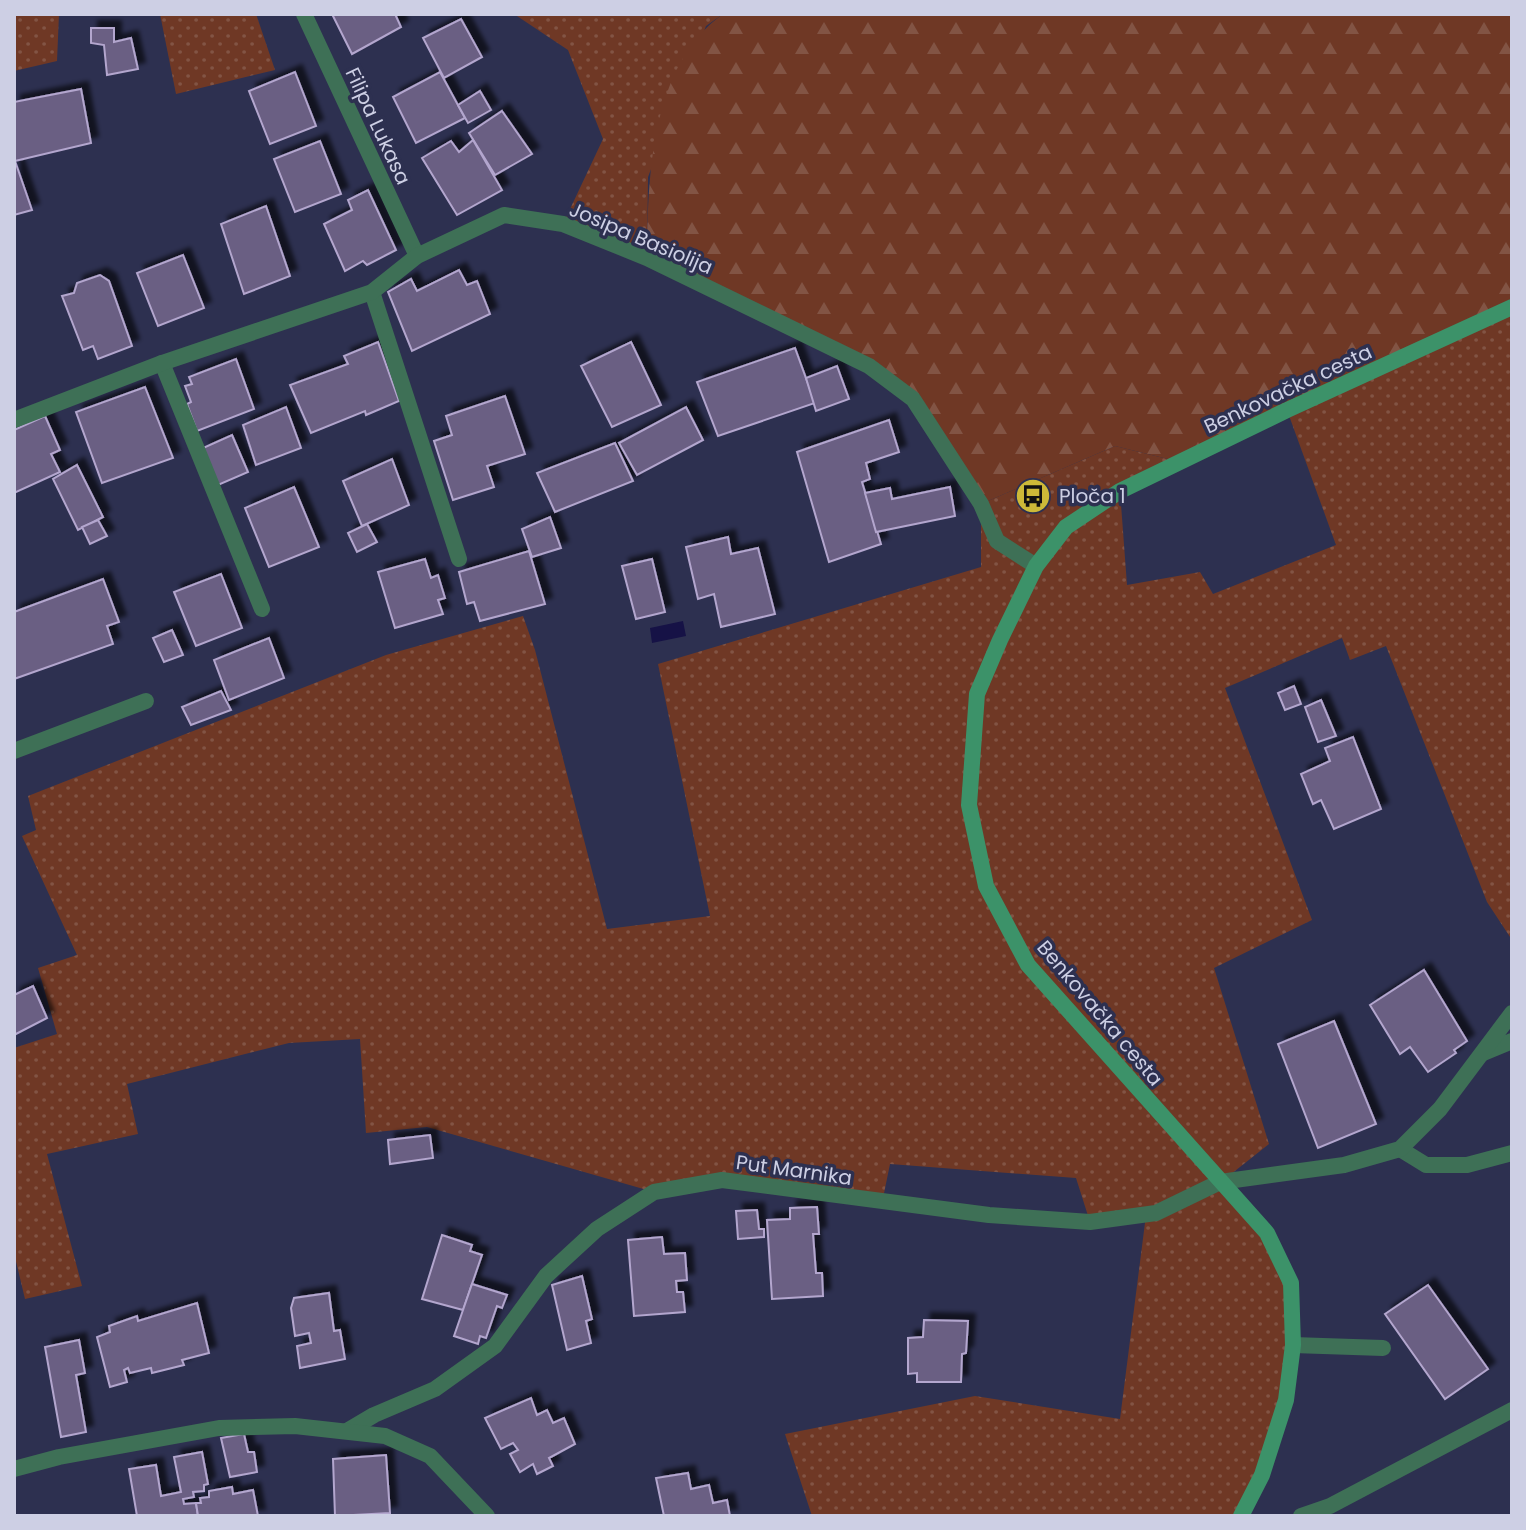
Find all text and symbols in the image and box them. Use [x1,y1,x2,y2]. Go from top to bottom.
street label: Filipa Lukasa [339,63,417,189]
street label: Josipa Basiolija [565,195,717,281]
street label: Benkovačka cesta [1199,338,1377,440]
bus stop icon: Ploča 1 [1014,477,1052,515]
place label: Ploča 1 [1059,482,1126,510]
street label: Benkovačka cesta [1031,934,1169,1092]
street label: Put Marnika [734,1148,854,1192]

